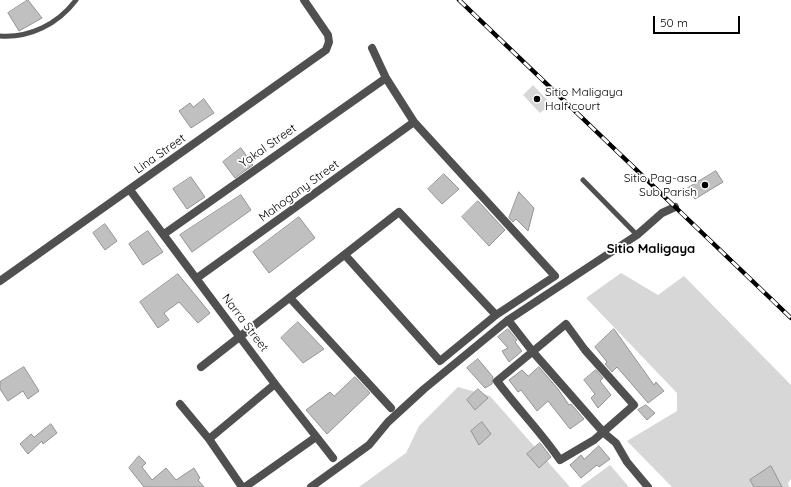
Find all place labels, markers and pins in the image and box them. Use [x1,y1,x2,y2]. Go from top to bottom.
place label: Sitio Maligaya Half court [545,85,623,113]
marker: Sitio Maligaya Half court [532,94,542,104]
place label: Sitio Pag-asa Sub Parish [624,171,697,199]
marker: Sitio Pag-asa Sub Parish [700,180,710,190]

